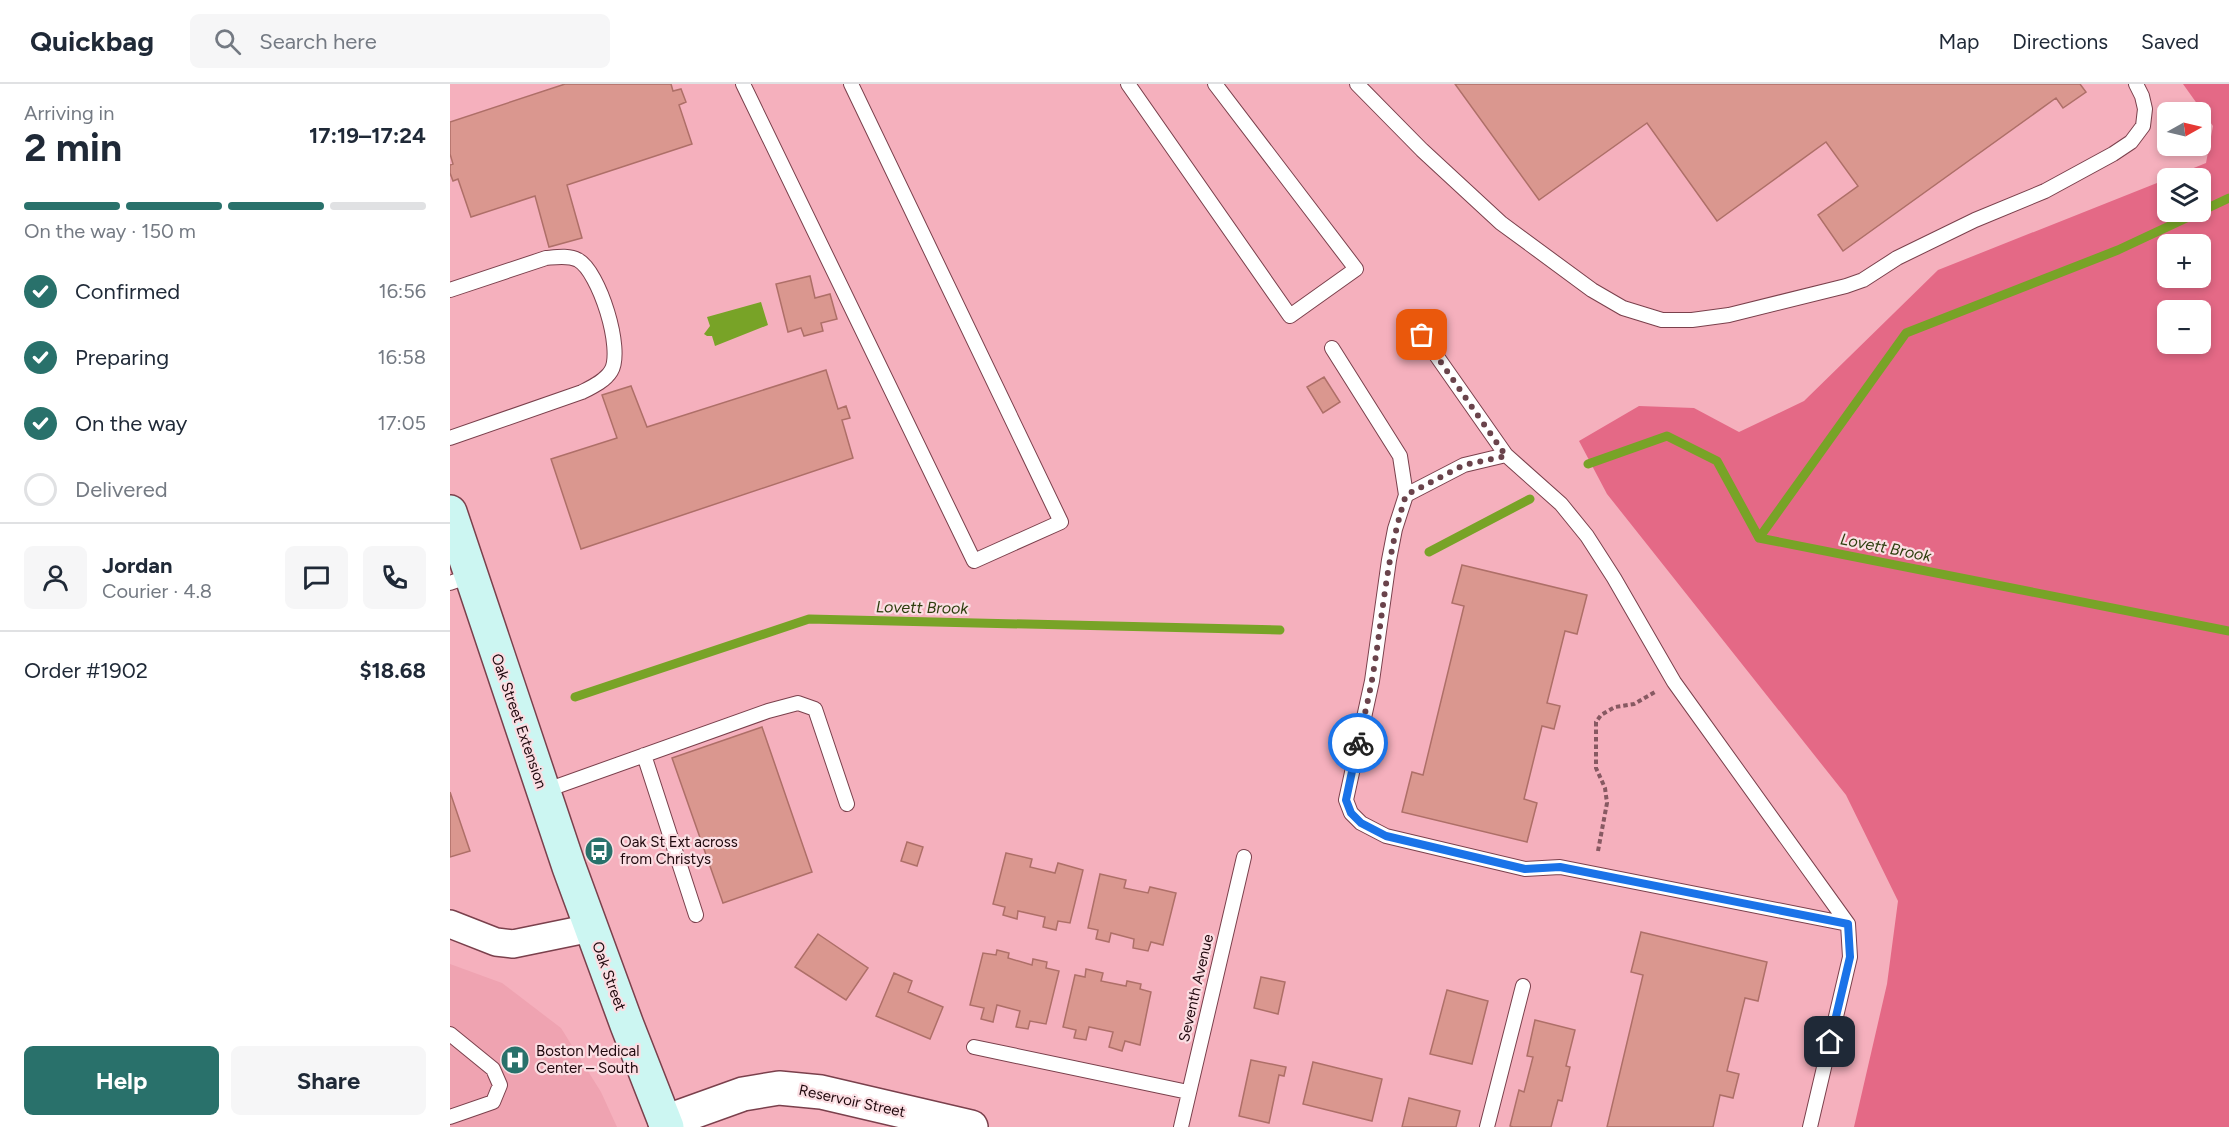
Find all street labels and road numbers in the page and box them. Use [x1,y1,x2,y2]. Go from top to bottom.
street label: Oak Street Extension [487,651,551,791]
street label: Seventh Avenue [1175,932,1217,1044]
street label: Oak Street [588,939,630,1013]
street label: Reservoir Street [797,1081,907,1121]

